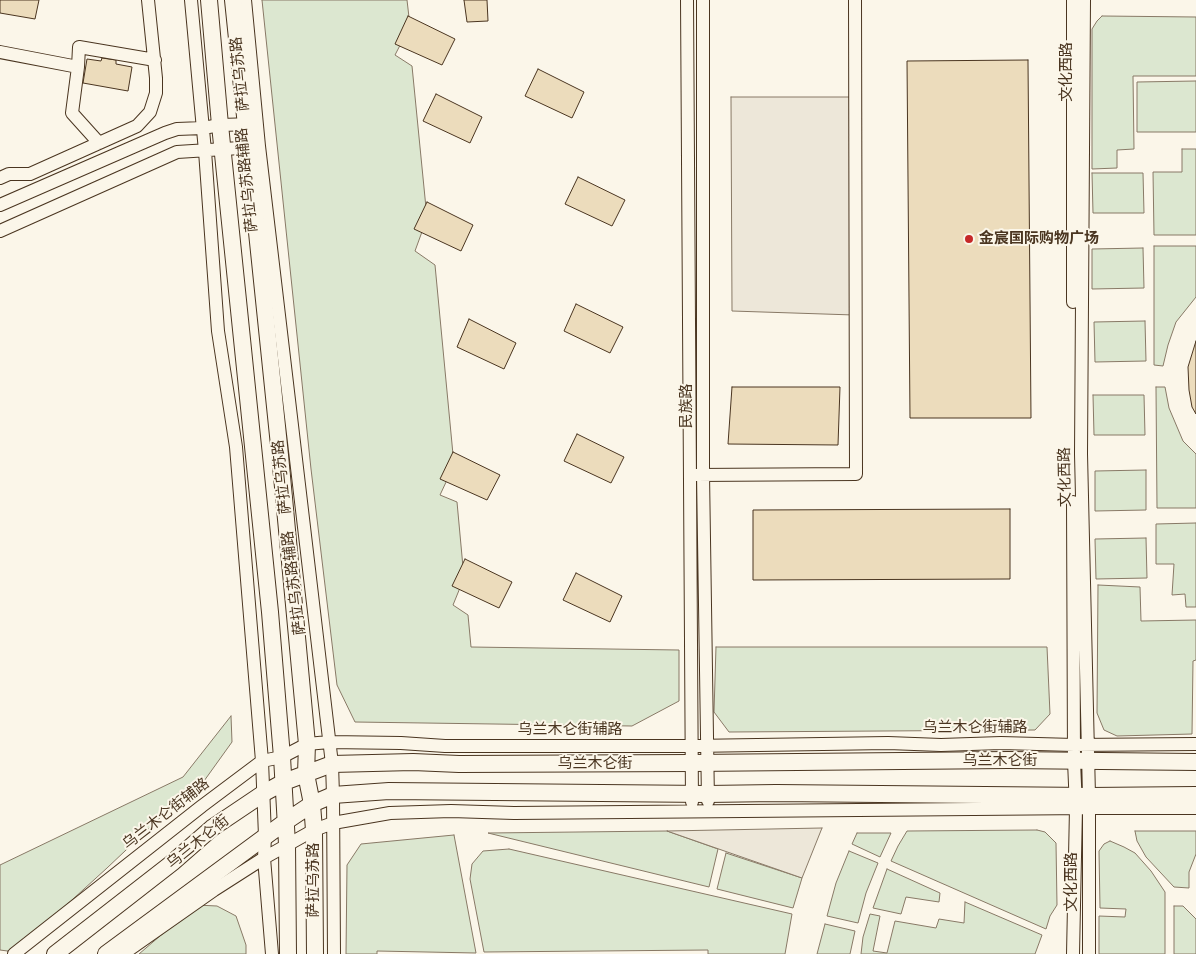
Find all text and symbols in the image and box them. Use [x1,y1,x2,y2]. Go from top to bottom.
street label: 萨拉乌苏路 [227,36,253,112]
street label: 文化西路 [1058,42,1076,102]
street label: 萨拉乌苏路辅路 [233,127,261,233]
place label: 金宸国际购物广场 [979,230,1099,248]
marker: 金宸国际购物广场 [963,233,975,245]
street label: 民族路 [678,384,696,428]
street label: 萨拉乌苏路 [269,439,295,515]
street label: 文化西路 [1055,447,1075,507]
street label: 萨拉乌苏路辅路 [279,530,309,636]
street label: 乌兰木仑街辅路 [923,719,1027,737]
street label: 乌兰木仑街辅路 [518,721,622,739]
street label: 乌兰木仑街 [963,752,1037,770]
street label: 乌兰木仑街 [558,755,632,773]
street label: 乌兰木仑街辅路 [119,775,213,853]
street label: 乌兰木仑街 [163,811,233,873]
street label: 萨拉乌苏路 [305,843,323,917]
street label: 文化西路 [1063,852,1081,912]

